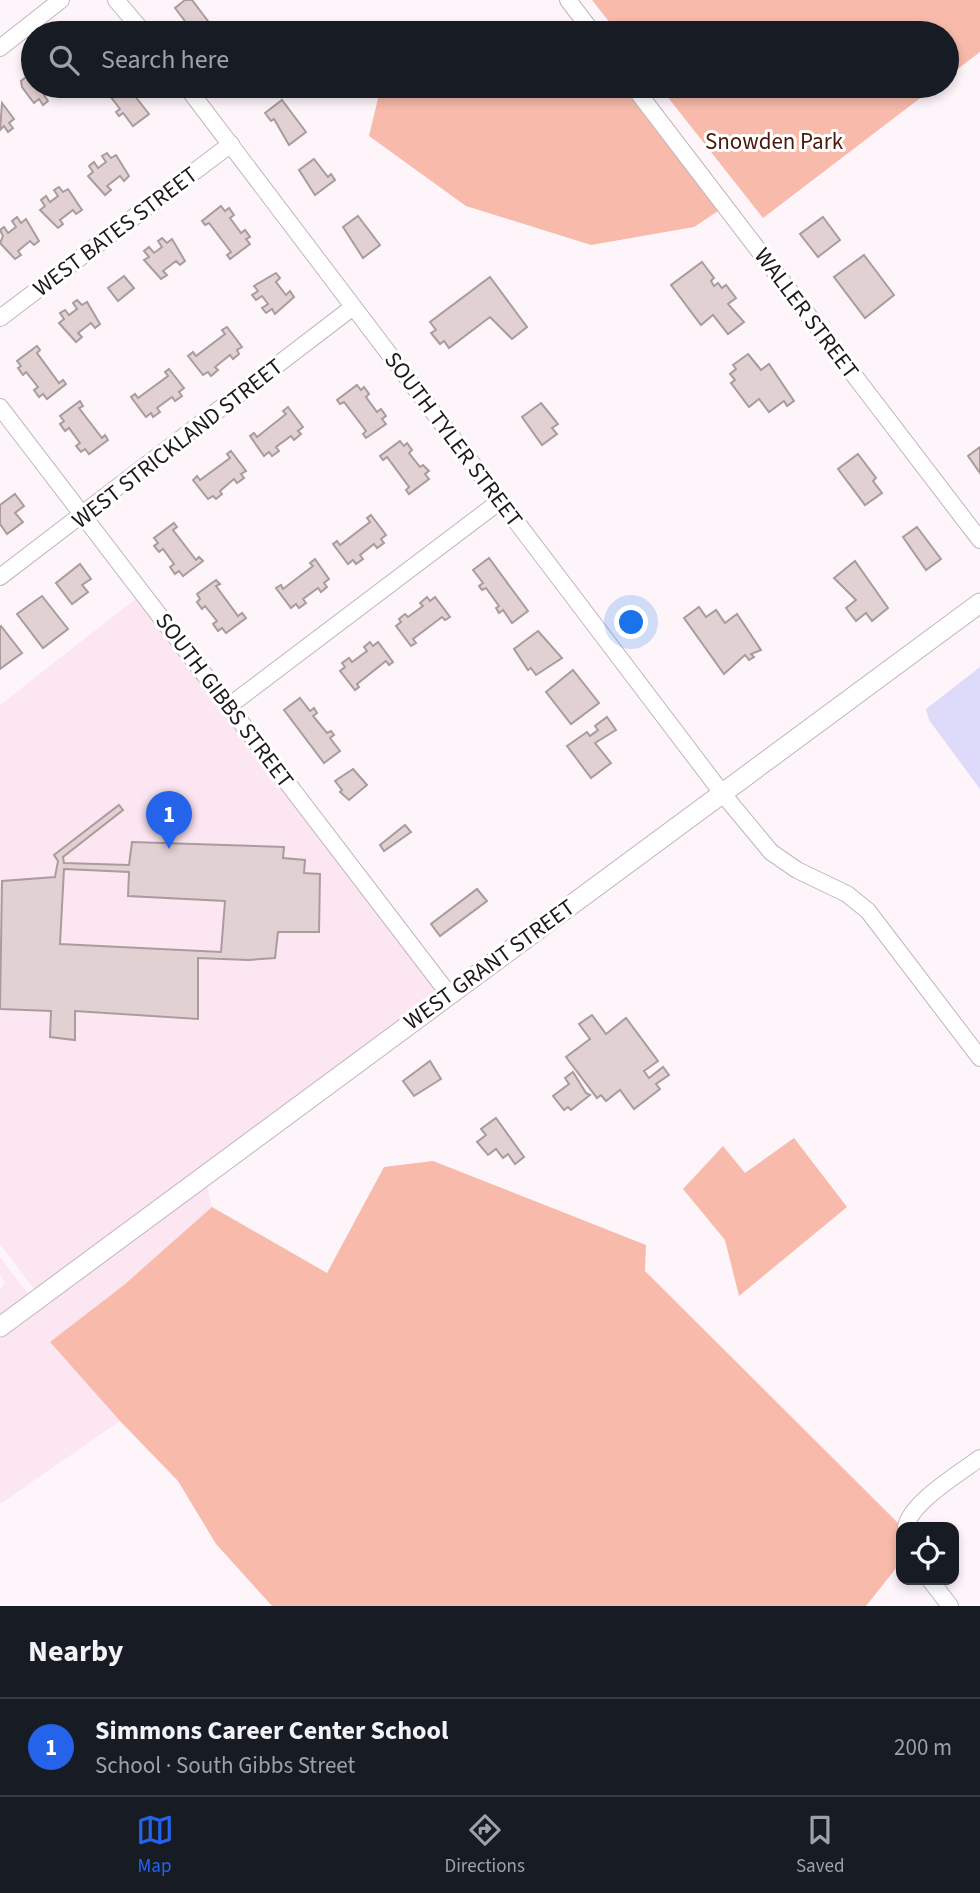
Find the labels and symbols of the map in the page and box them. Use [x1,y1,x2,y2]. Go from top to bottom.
park label: Snowden Park [705,125,844,158]
street label: WEST BATES STREET [26,158,205,304]
street label: WALLER STREET [746,241,867,386]
street label: SOUTH TYLER STREET [377,345,531,534]
street label: WEST STRICKLAND STREET [65,350,290,536]
your location [614,605,648,639]
street label: SOUTH GIBBS STREET [148,606,302,795]
pin: 1 [146,791,192,849]
street label: WEST GRANT STREET [397,891,582,1038]

